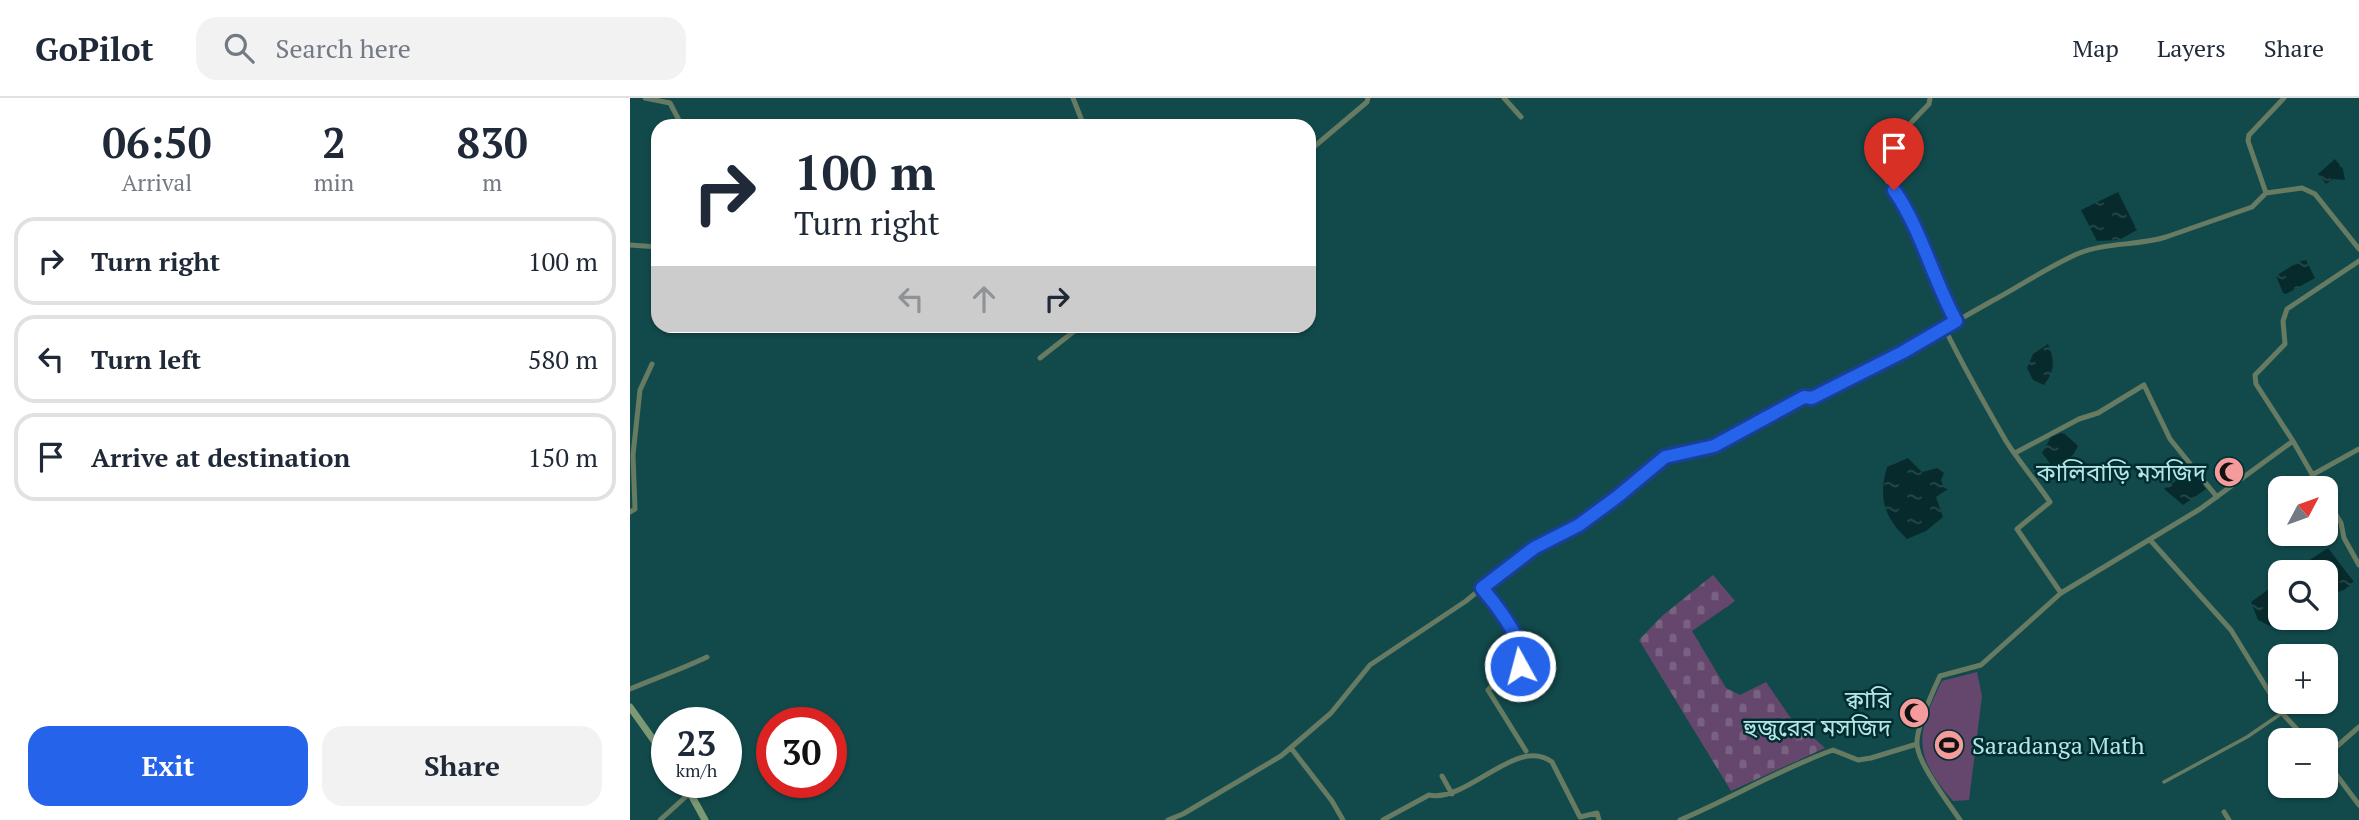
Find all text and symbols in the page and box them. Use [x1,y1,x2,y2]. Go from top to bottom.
search box [196,17,686,80]
text: GoPilot [35,27,154,70]
icon: search [220,29,258,67]
text: Search here [276,31,411,65]
text: Map [2072,32,2119,64]
text: Layers [2157,32,2226,64]
text: Share [2264,32,2324,64]
text: 06:50 [102,114,212,170]
text: 2 [322,114,346,170]
text: 830 [457,114,528,170]
pin [1864,118,1924,190]
icon: arrive [1875,129,1913,167]
text: 100 m [794,139,936,204]
icon: right [679,147,770,238]
text: Arrival [122,167,192,198]
text: min [314,167,354,198]
text: m [482,167,502,198]
text: Turn right [794,202,940,244]
icon: right [32,242,70,280]
text: Turn right [91,244,220,278]
text: 100 m [528,244,598,278]
icon: left [892,280,930,318]
icon: ahead [965,280,1003,318]
icon: right [1038,280,1076,318]
icon: left [32,340,70,378]
text: Turn left [91,342,201,376]
text: 580 m [528,342,598,376]
icon: arrive [32,438,70,476]
text: Arrive at destination [91,440,350,474]
text: 150 m [528,440,598,474]
mosque icon: কালিবাড়ি মসজিদ [2212,455,2246,489]
place label: কালিবাড়ি মসজিদ [2035,456,2207,488]
north arrow [2268,476,2338,546]
map controls [2268,476,2338,798]
button: search [2268,560,2338,630]
position arrow [1483,629,1557,703]
button: + [2268,644,2338,714]
place label: ক্বারি হুজুরের মসজিদ [1743,683,1892,743]
mosque icon: ক্বারি হুজুরের মসজিদ [1897,696,1931,730]
speed limit sign: 30 [756,707,847,798]
text: 23 [677,720,716,766]
button: Exit [28,726,308,806]
button: Share [322,726,602,806]
sports icon: Saradanga Math [1932,728,1966,762]
button: − [2268,728,2338,798]
place label: Saradanga Math [1972,729,2145,761]
text: km/h [676,758,717,782]

